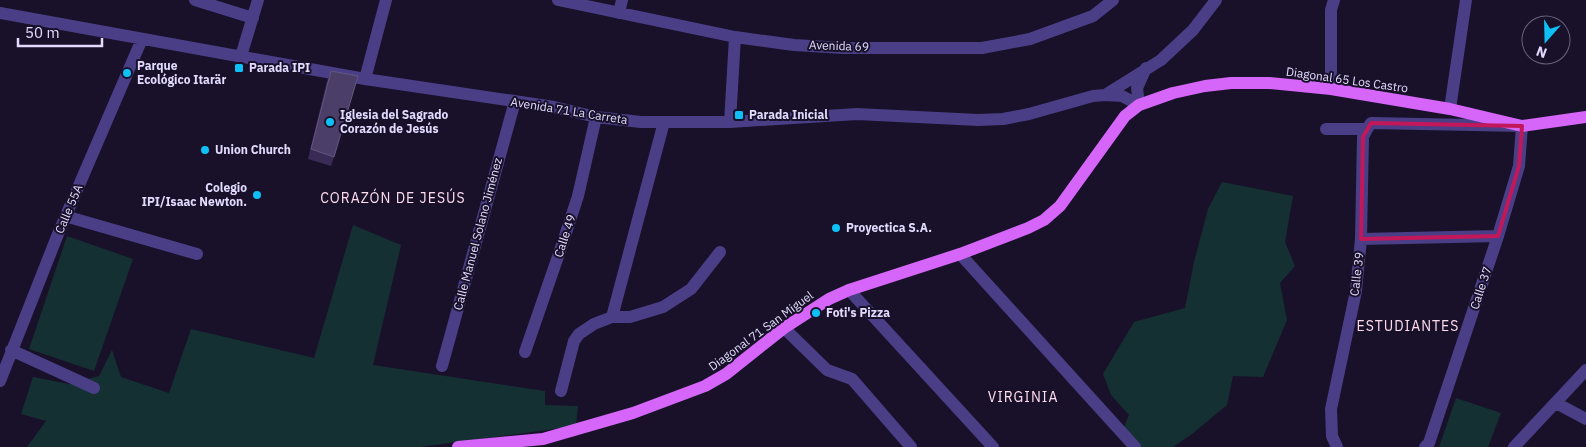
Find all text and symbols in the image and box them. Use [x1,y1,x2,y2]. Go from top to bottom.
scale bar [18,15,101,47]
north arrow [1521,15,1571,65]
text: 50 m [25,23,60,42]
street label: Avenida 69 [809,37,869,54]
text: N [1534,42,1549,62]
place label: Parque Ecológico Itarär [137,58,226,87]
place label: Parada IPI [249,60,310,75]
marker: Parada IPI [233,62,245,74]
street label: Diagonal 65 Los Castro [1285,64,1409,96]
marker: Parque Ecológico Itarär [121,67,133,79]
street label: Avenida 71 La Carreta [510,94,629,127]
place label: Iglesia del Sagrado Corazón de Jesús [340,107,449,136]
place label: Parada Inicial [749,107,828,122]
marker: Parada Inicial [733,109,745,121]
marker: Iglesia del Sagrado Corazón de Jesús [324,116,336,128]
place label: Union Church [215,142,291,157]
marker: Union Church [199,144,211,156]
street label: Calle Manuel Solano Jiménez [450,156,505,312]
place label: Colegio IPI/Isaac Newton. [142,180,247,209]
street label: Calle 55A [52,182,86,236]
district label: CORAZÓN DE JESÚS [320,188,466,207]
marker: Colegio IPI/Isaac Newton. [251,189,263,201]
street label: Calle 49 [551,213,578,259]
place label: Proyectica S.A. [846,220,932,235]
marker: Proyectica S.A. [830,222,842,234]
street label: Calle 39 [1346,251,1367,297]
street label: Calle 37 [1467,265,1494,311]
street label: Diagonal 71 San Miguel [705,288,816,374]
place label: Foti's Pizza [826,305,890,320]
marker: Foti's Pizza [810,307,822,319]
district label: ESTUDIANTES [1357,317,1459,335]
district label: VIRGINIA [988,388,1058,406]

